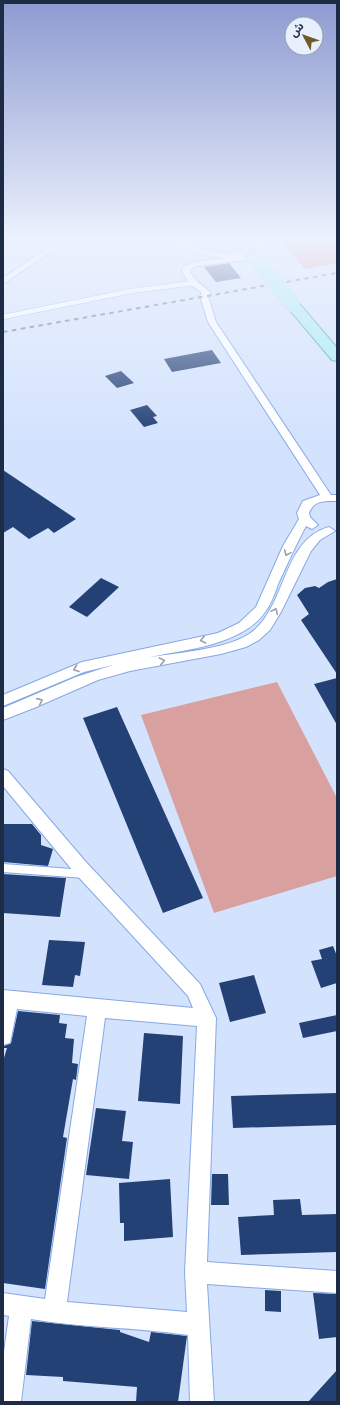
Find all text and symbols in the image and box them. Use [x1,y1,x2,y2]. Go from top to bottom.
north arrow [284,16,324,56]
text: ش [286,19,307,40]
one-way arrow [283,549,291,556]
one-way arrow [270,607,278,615]
one-way arrow [200,636,206,644]
one-way arrow [159,657,165,665]
one-way arrow [73,664,80,672]
one-way arrow [35,698,43,706]

